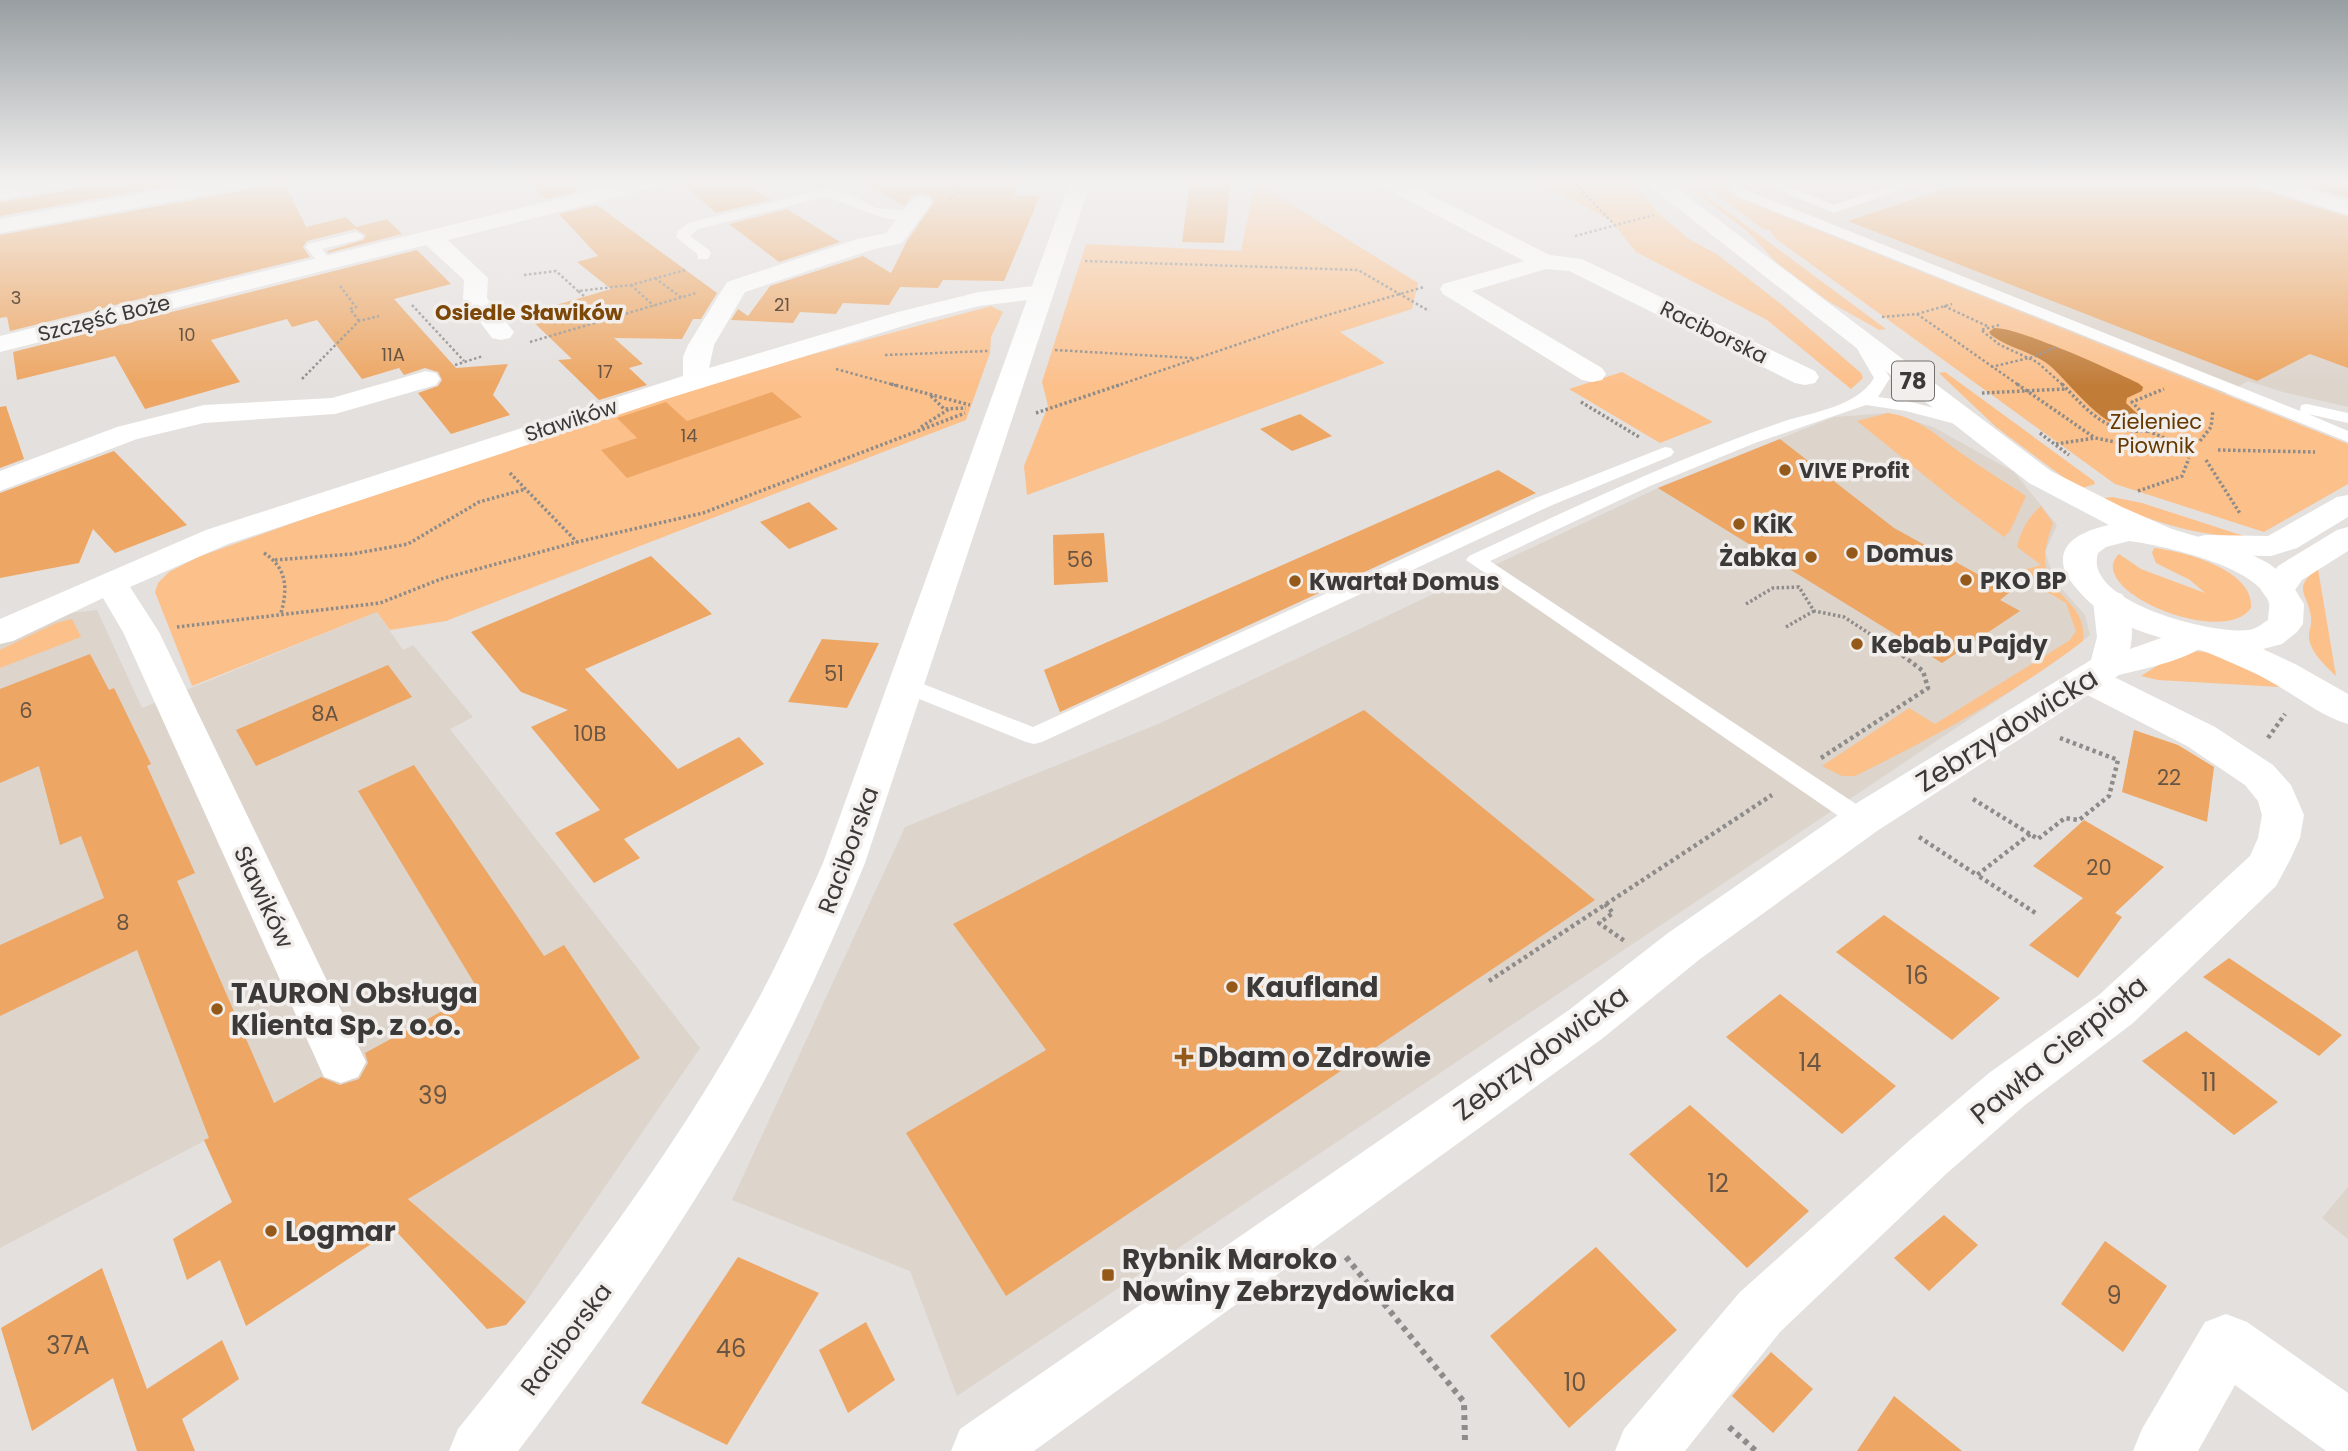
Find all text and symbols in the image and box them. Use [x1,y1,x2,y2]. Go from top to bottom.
house number: 3 [11,285,21,310]
street label: Szczęść Boże [35,288,173,348]
house number: 21 [774,292,790,317]
street label: Raciborska [1655,293,1773,371]
district label: Osiedle Sławików [435,298,624,327]
house number: 10 [178,322,196,347]
house number: 11A [381,342,405,367]
house number: 17 [597,359,613,384]
road number: 78 [1892,362,1934,400]
street label: Sławików [521,391,621,449]
park label: Zieleniec Piownik [2110,407,2202,460]
house number: 14 [680,423,698,448]
place label: VIVE Profit [1799,456,1909,485]
marker: VIVE Profit [1777,462,1793,478]
place label: KiK [1753,508,1794,541]
marker: KiK [1731,516,1747,532]
place label: Domus [1866,537,1954,570]
place label: Żabka [1719,541,1797,574]
house number: 56 [1067,545,1093,574]
marker: Domus [1844,545,1860,561]
marker: Żabka [1803,549,1819,565]
place label: PKO BP [1980,564,2066,597]
place label: Kwartał Domus [1309,565,1500,598]
marker: PKO BP [1958,572,1974,588]
marker: Kwartał Domus [1287,573,1303,589]
place label: Kebab u Pajdy [1871,628,2048,661]
marker: Kebab u Pajdy [1849,636,1865,652]
house number: 51 [824,659,844,688]
street label: Zebrzydowicka [1909,659,2105,801]
house number: 6 [19,696,33,725]
house number: 8A [311,699,339,728]
house number: 10B [574,719,606,748]
house number: 22 [2157,763,2181,792]
street label: Raciborska [810,782,886,918]
street label: Sławików [226,840,302,954]
house number: 20 [2086,853,2112,882]
house number: 8 [116,908,130,937]
house number: 16 [1906,959,1928,992]
street label: Pawła Cierpioła [1962,966,2156,1134]
place label: Kaufland [1246,968,1379,1007]
place label: TAURON Obsługa Klienta Sp. z o.o. [231,974,478,1045]
street label: Zebrzydowicka [1446,976,1636,1130]
marker: Kaufland [1224,979,1240,995]
marker: TAURON Obsługa Klienta Sp. z o.o. [209,1001,225,1017]
place label: Dbam o Zdrowie [1198,1038,1431,1077]
house number: 14 [1799,1046,1821,1079]
marker: Dbam o Zdrowie [1176,1049,1192,1065]
house number: 11 [2201,1066,2217,1099]
house number: 39 [418,1079,448,1112]
house number: 12 [1707,1167,1729,1200]
place label: Logmar [285,1212,396,1251]
marker: Logmar [263,1223,279,1239]
place label: Rybnik Maroko Nowiny Zebrzydowicka [1122,1240,1455,1311]
marker: Rybnik Maroko Nowiny Zebrzydowicka [1100,1267,1116,1283]
street label: Raciborska [513,1276,619,1402]
house number: 9 [2106,1279,2122,1312]
house number: 37A [46,1329,90,1362]
house number: 46 [716,1332,746,1365]
house number: 10 [1564,1366,1586,1399]

